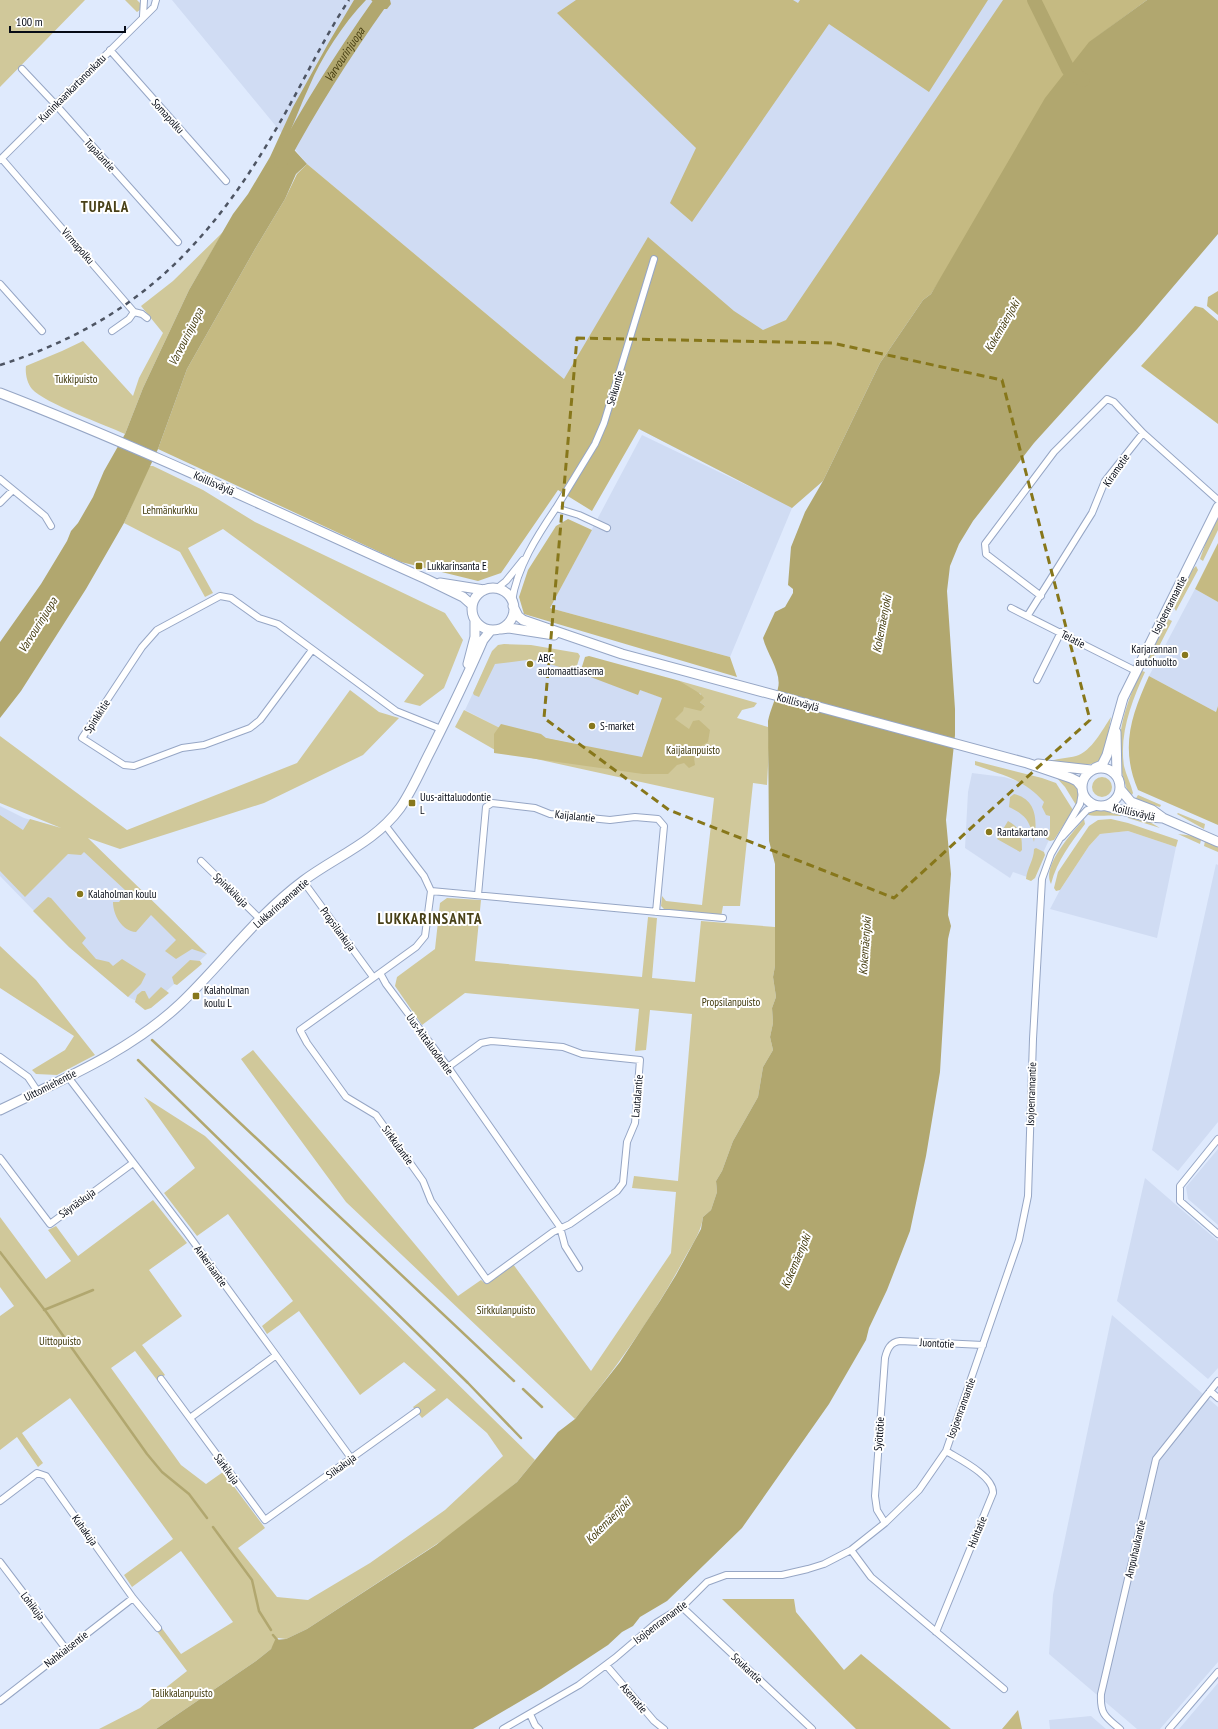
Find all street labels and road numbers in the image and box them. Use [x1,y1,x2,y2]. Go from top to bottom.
street label: Kuninkaankartanonkatu [35,51,109,125]
street label: Somapolku [149,96,187,137]
street label: Tupalantie [82,136,119,175]
street label: Virmapolku [58,224,98,267]
street label: Seikuntie [603,369,627,407]
street label: Kiramotie [1100,450,1133,489]
street label: Koillisväylä [191,468,237,498]
street label: Isojoenrannantie [1148,573,1190,637]
street label: Telatie [1059,627,1088,651]
street label: Koillisväylä [775,690,821,714]
street label: Spinkkitie [81,696,113,736]
street label: Koillisväylä [1111,800,1157,824]
street label: Kaijalantie [554,807,596,825]
street label: Spinkkikuja [211,870,251,910]
street label: Lukkarinsannantie [250,875,312,931]
street label: Propsilankuja [317,904,359,954]
street label: Uus-Aittaluodontie [403,1011,457,1078]
street label: Isojoenrannantie [1023,1061,1039,1126]
street label: Uittomiehentie [21,1066,79,1104]
street label: Lautalantie [628,1074,646,1118]
street label: Sirkkulantie [379,1123,417,1168]
street label: Säynäskuja [56,1185,98,1221]
street label: Ankeriaantie [191,1243,231,1290]
street label: Juontotie [918,1335,955,1351]
street label: Isojoenrannantie [944,1375,979,1440]
street label: Syöttötie [871,1416,887,1452]
street label: Siikakuja [323,1450,359,1482]
street label: Särkikuja [211,1451,243,1487]
street label: Kuhakuja [69,1512,101,1548]
street label: Huhtatie [964,1514,990,1550]
street label: Ampuhaukantie [1121,1518,1149,1580]
street label: Lohikuja [18,1589,48,1623]
street label: Isojoenrannantie [630,1597,690,1647]
street label: Nahkiaisentie [41,1627,91,1670]
street label: Soukantie [728,1650,766,1686]
street label: Asematie [617,1680,651,1716]

